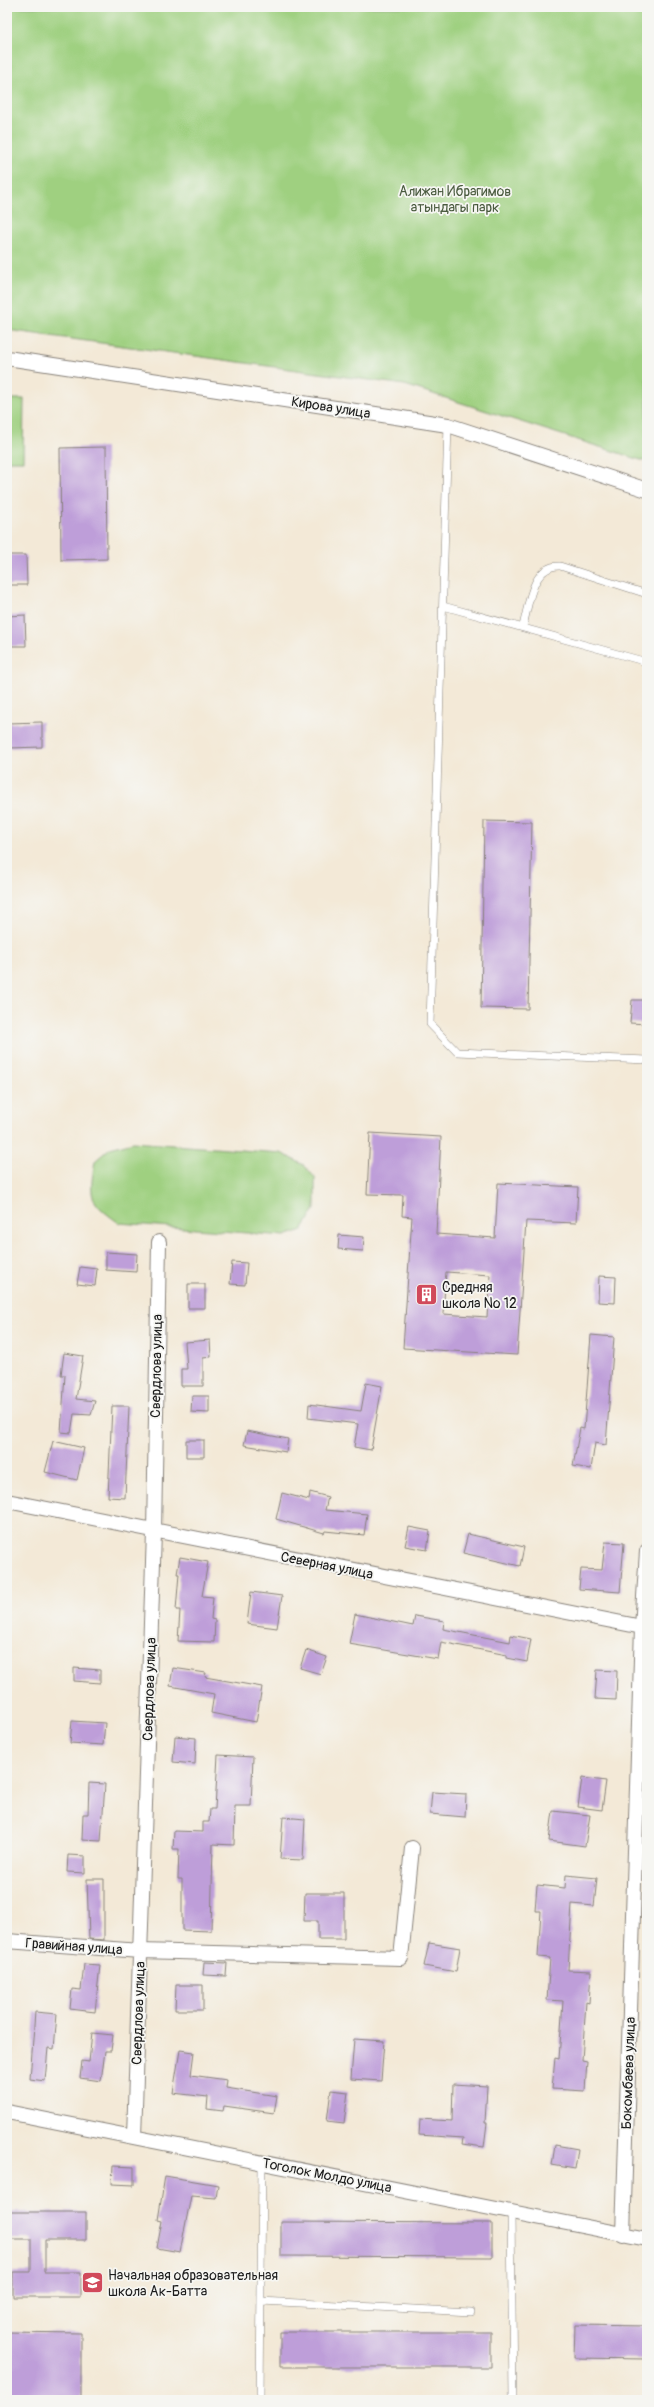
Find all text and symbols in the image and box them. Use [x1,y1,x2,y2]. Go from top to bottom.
park label: Алижан Ибрагимов атындагы парк [399,183,511,216]
street label: Кирова улица [290,393,372,422]
place label: Средняя школа № 12 [442,1279,517,1312]
building icon: Средняя школа № 12 [413,1282,439,1308]
street label: Свердлова улица [147,1314,166,1418]
street label: Северная улица [279,1548,375,1583]
street label: Свердлова улица [139,1637,160,1741]
street label: Гравийная улица [25,1935,123,1958]
street label: Свердлова улица [128,1961,149,2065]
street label: Бокомбаева улица [618,2016,639,2130]
street label: Тоголок Молдо улица [261,2155,393,2196]
place label: Начальная образовательная школа Ак-Батта [108,2267,278,2300]
school or university icon: Начальная образовательная школа Ак-Батта [79,2270,105,2296]

